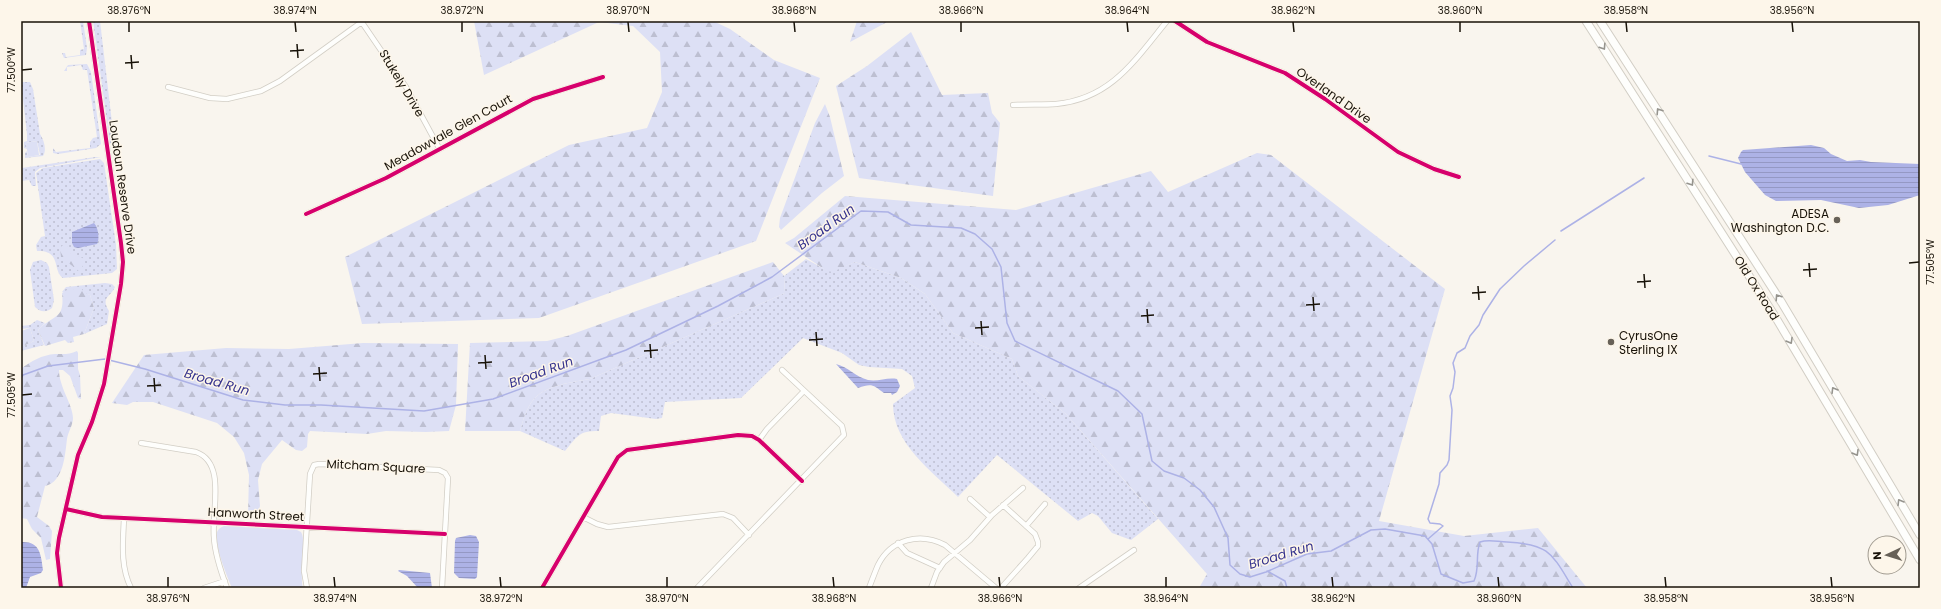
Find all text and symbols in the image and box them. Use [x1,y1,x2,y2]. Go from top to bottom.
text: 38.976°N [107,3,151,18]
text: 38.974°N [273,3,317,18]
text: 38.972°N [441,3,483,18]
text: 38.970°N [606,3,650,18]
text: 38.968°N [772,3,816,18]
text: 38.966°N [939,3,983,18]
text: 38.964°N [1105,3,1149,18]
text: 38.962°N [1271,3,1315,18]
text: 38.960°N [1438,3,1482,18]
text: 38.958°N [1604,3,1648,18]
text: 38.956°N [1770,3,1814,18]
one-way arrow [1598,43,1606,50]
street label: Stukely Drive [375,46,429,120]
text: 77.500°W [4,47,19,93]
street label: Overland Drive [1293,63,1375,127]
street label: Meadowvale Glen Court [381,90,515,174]
one-way arrow [1656,108,1664,115]
street label: Loudoun Reserve Drive [105,119,141,255]
one-way arrow [1686,179,1693,186]
water label: Broad Run [793,200,859,254]
place label: ADESA Washington D.C. [1731,205,1829,236]
marker: ADESA Washington D.C. [1832,215,1842,225]
text: 77.505°W [1923,239,1938,285]
street label: Old Ox Road [1730,252,1784,324]
one-way arrow [1775,294,1783,301]
place label: CyrusOne Sterling IX [1619,327,1678,358]
marker: CyrusOne Sterling IX [1606,337,1616,347]
one-way arrow [1785,337,1792,344]
water label: Broad Run [506,352,576,392]
water label: Broad Run [182,364,252,400]
text: 77.505°W [4,372,19,418]
one-way arrow [1831,387,1838,394]
one-way arrow [1851,449,1858,456]
street label: Mitcham Square [326,455,426,477]
one-way arrow [1897,499,1904,506]
street label: Hanworth Street [207,503,305,525]
north arrow [1867,535,1907,575]
water label: Broad Run [1246,536,1316,574]
text: N [1869,551,1885,560]
text: 38.976°N [146,591,190,606]
text: 38.974°N [313,591,357,606]
text: 38.972°N [480,591,522,606]
text: 38.970°N [645,591,689,606]
text: 38.968°N [812,591,856,606]
text: 38.966°N [978,591,1022,606]
text: 38.964°N [1144,591,1188,606]
text: 38.962°N [1311,591,1355,606]
text: 38.960°N [1477,591,1521,606]
text: 38.958°N [1644,591,1688,606]
text: 38.956°N [1810,591,1854,606]

